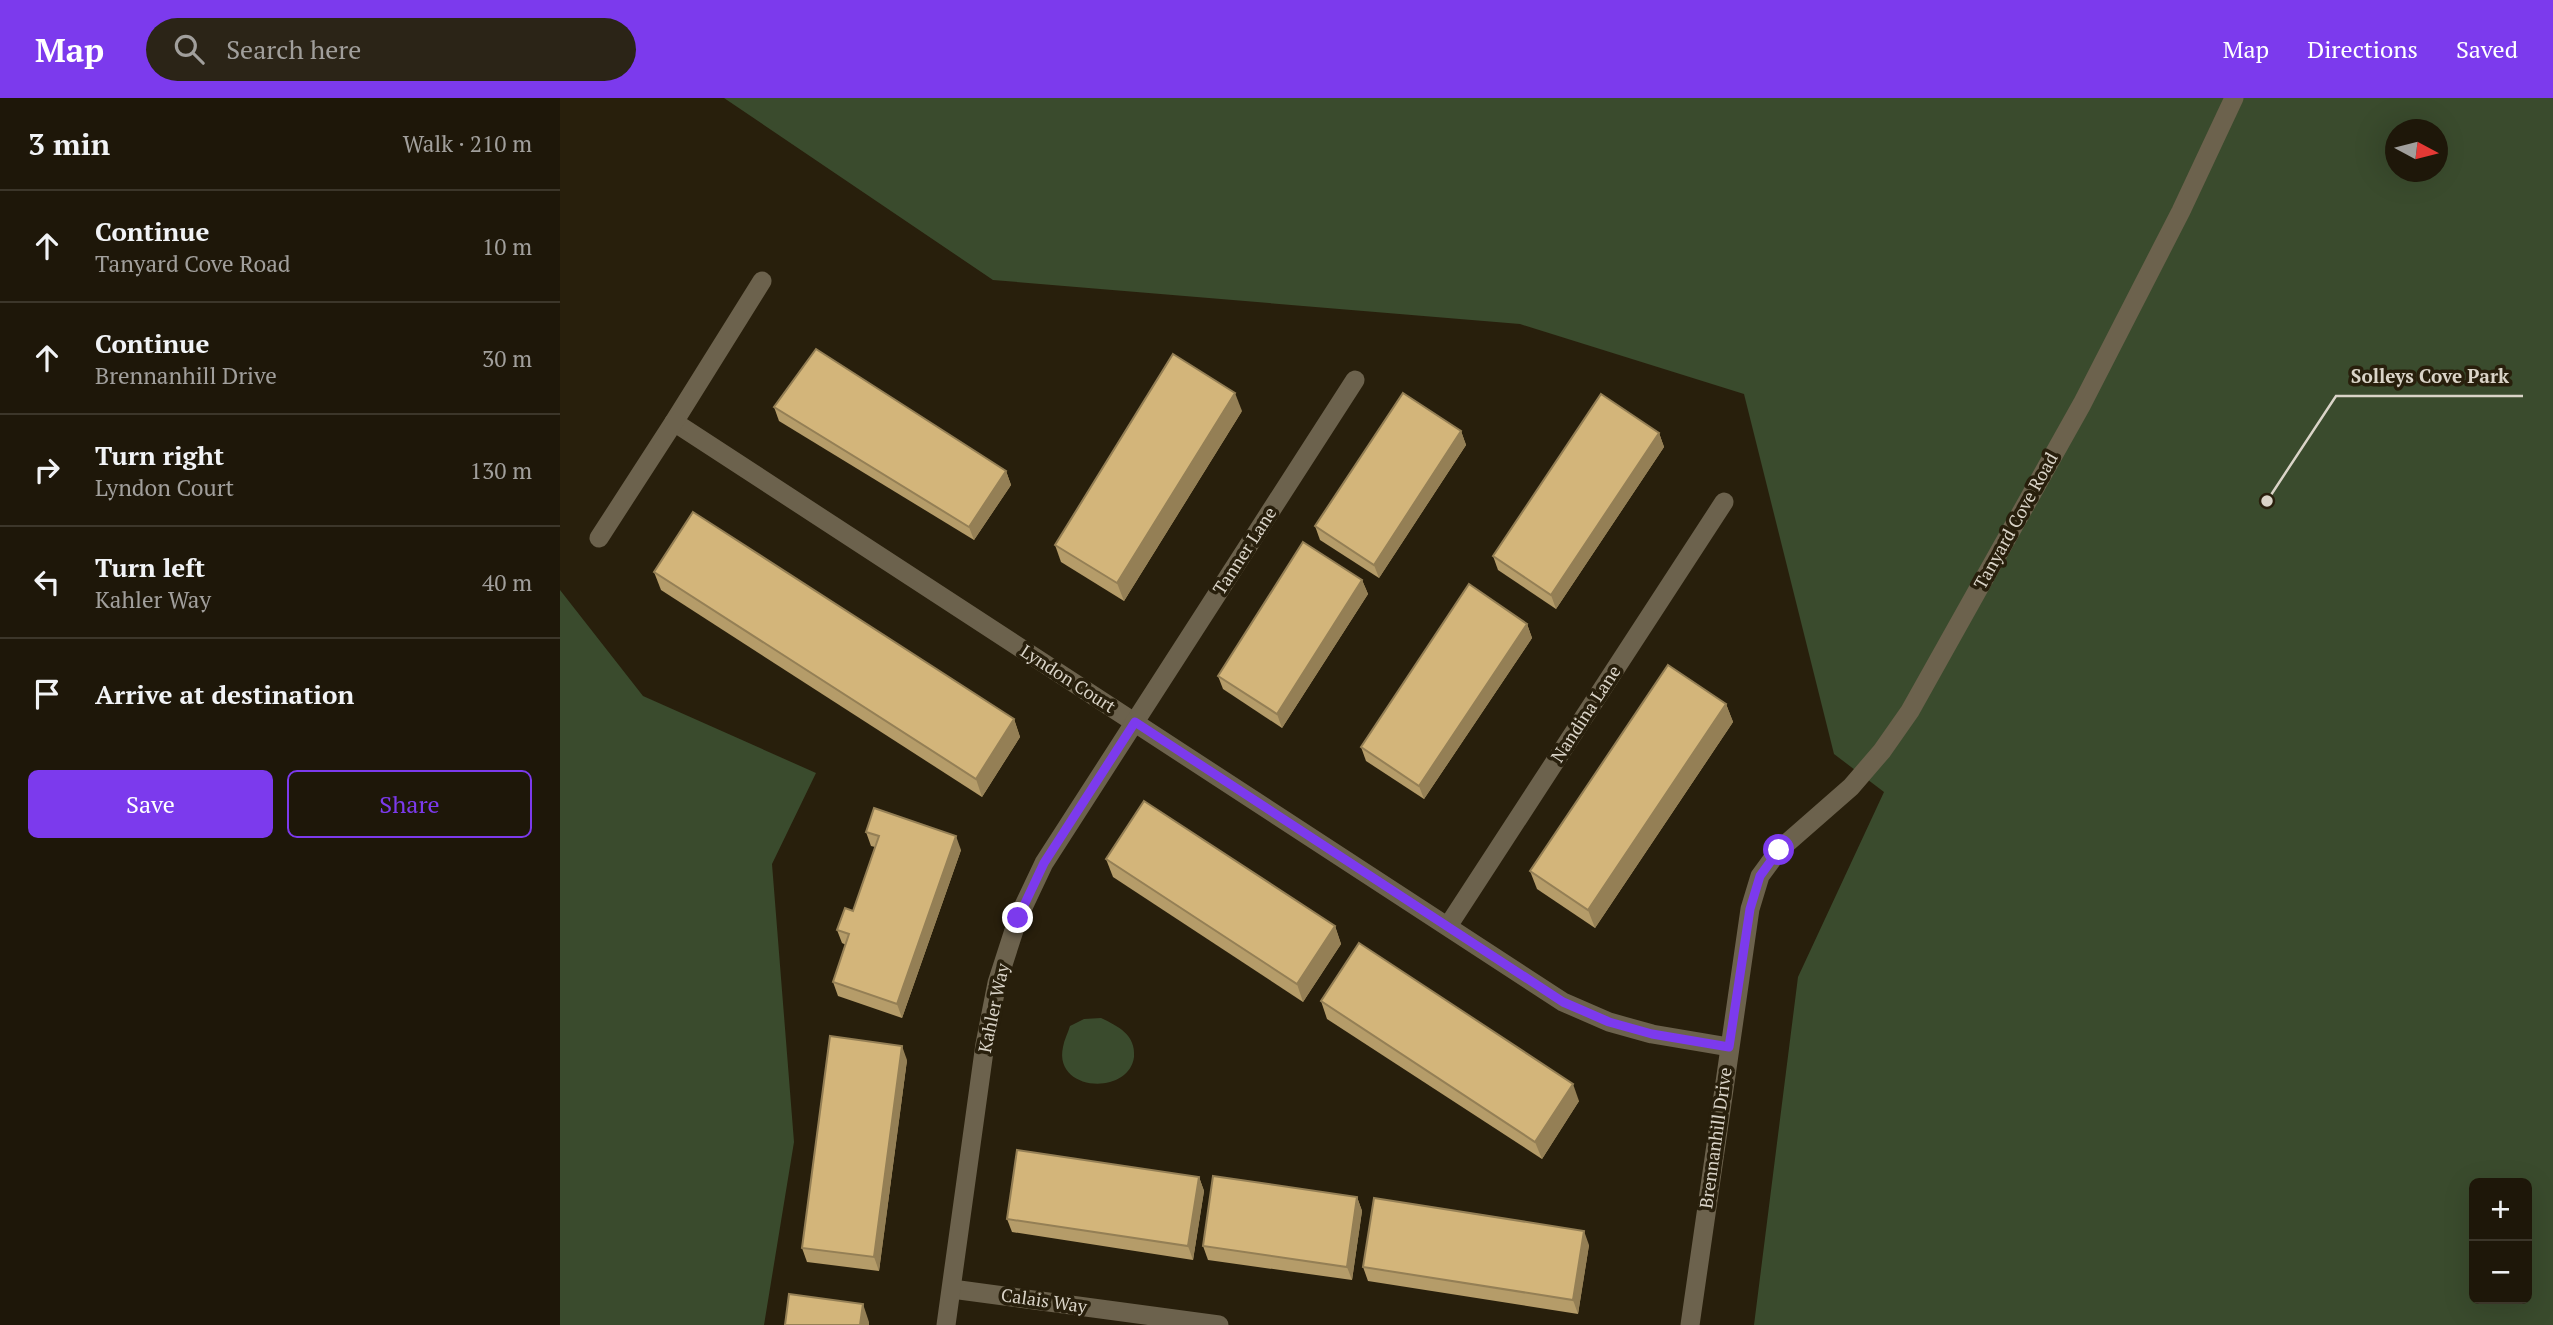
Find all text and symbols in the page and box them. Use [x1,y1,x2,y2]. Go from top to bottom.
search box [146,18,636,81]
text: Map [35,28,104,71]
icon: search [170,30,208,68]
text: Search here [226,32,361,66]
text: Map [2223,33,2269,65]
text: Directions [2307,33,2418,65]
text: Saved [2456,33,2518,65]
north arrow [2385,119,2448,182]
text: 3 min [28,124,110,164]
text: Walk · 210 m [403,128,532,159]
text: Continue [95,214,209,248]
icon: ahead [28,227,66,265]
text: 10 m [482,231,532,262]
text: Tanyard Cove Road [95,248,291,279]
text: Continue [95,326,209,360]
icon: ahead [28,339,66,377]
text: 30 m [482,343,532,374]
callout: Solleys Cove Park [2336,356,2523,396]
text: Brennanhill Drive [95,360,277,391]
text: Solleys Cove Park [2351,363,2510,388]
text: Turn right [95,438,224,472]
street label: Tanyard Cove Road [1968,448,2063,593]
icon: right [28,451,66,489]
text: 130 m [470,455,532,486]
text: Lyndon Court [95,472,234,503]
street label: Tanner Lane [1207,502,1281,599]
text: Turn left [95,550,205,584]
icon: left [28,563,66,601]
text: 40 m [482,567,532,598]
text: Kahler Way [95,584,211,615]
street label: Lyndon Court [1016,638,1121,718]
street label: Nandina Lane [1545,660,1626,767]
icon: arrive [28,675,66,713]
text: Arrive at destination [95,677,354,711]
button: Save [28,770,273,838]
button: Share [287,770,532,838]
route start [1763,834,1794,865]
route end [1002,902,1033,933]
street label: Kahler Way [972,960,1014,1055]
street label: Brennanhill Drive [1693,1066,1737,1210]
map controls [2469,1178,2532,1304]
button: + [2469,1178,2532,1241]
button: − [2469,1241,2532,1304]
street label: Calais Way [1000,1282,1090,1318]

